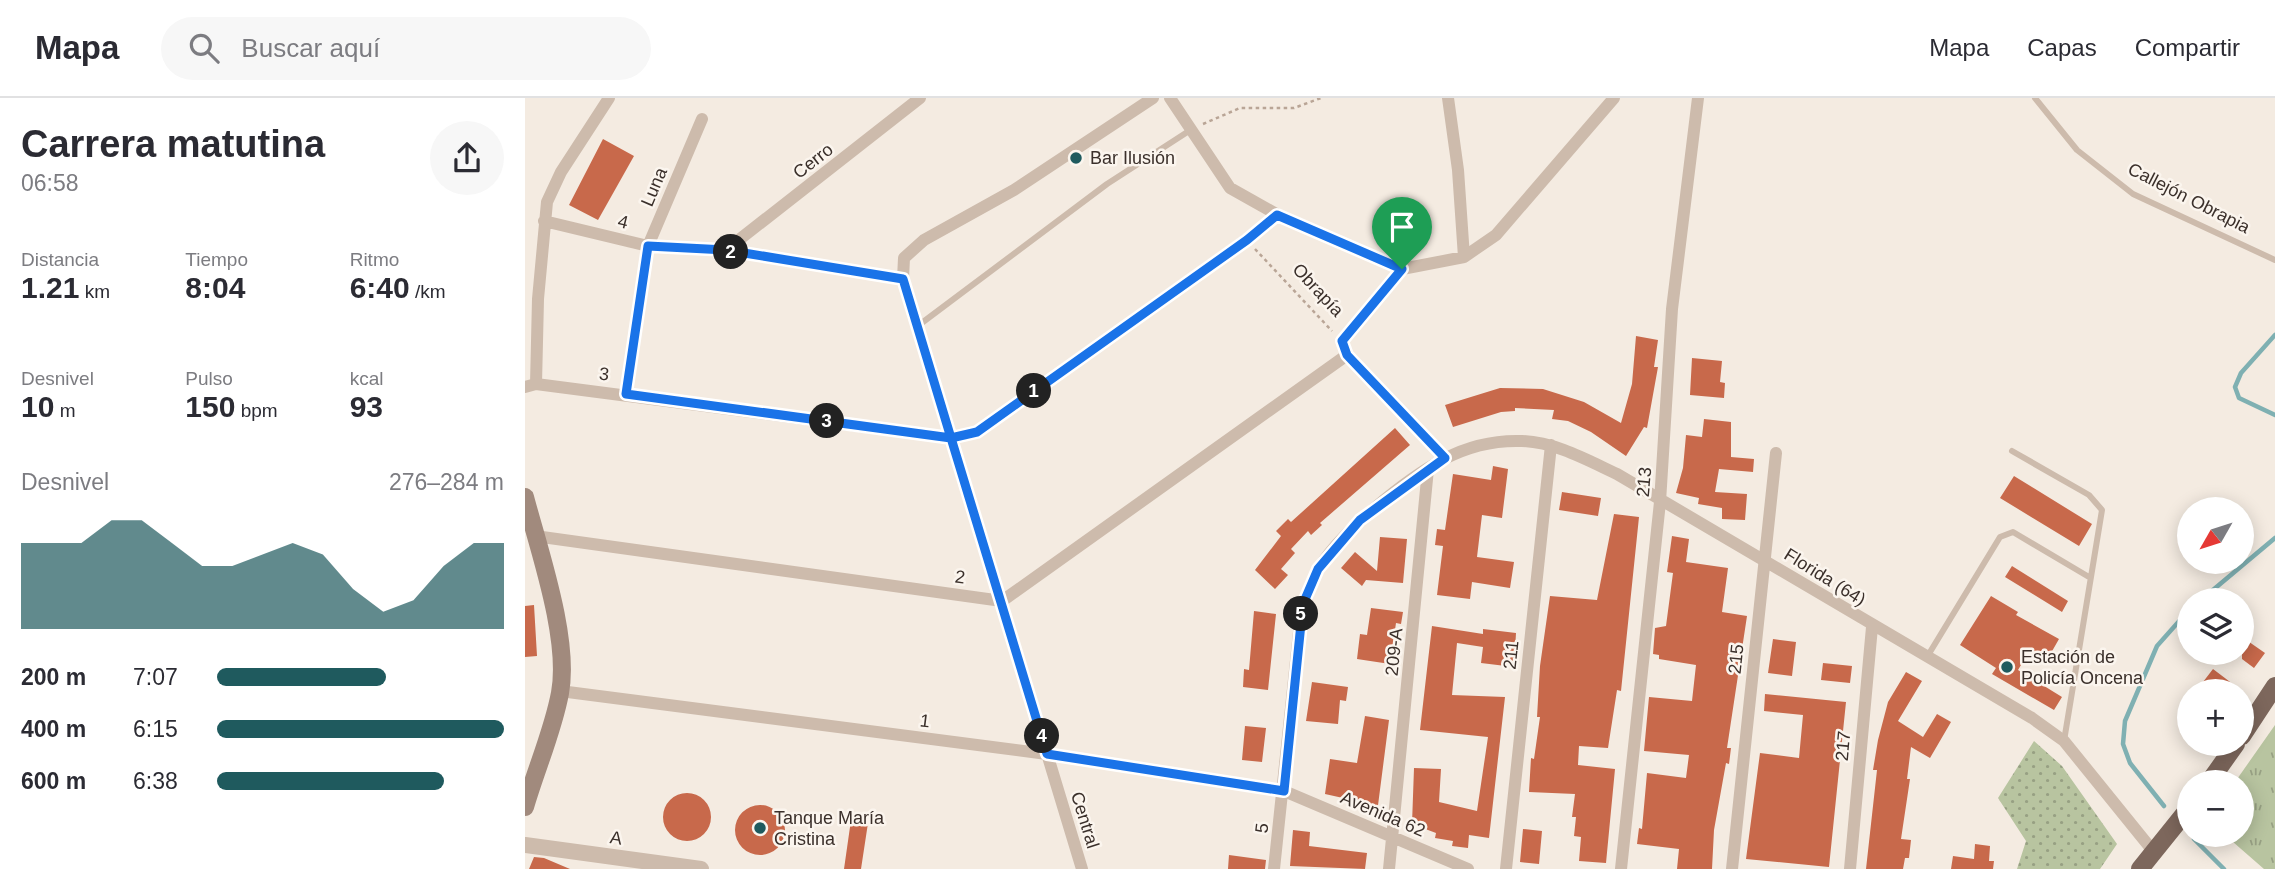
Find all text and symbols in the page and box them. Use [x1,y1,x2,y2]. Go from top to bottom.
search box [161,17,651,80]
text: Mapa [35,29,119,66]
icon: search [185,29,223,67]
text: Buscar aquí [241,33,380,63]
text: Mapa [1929,34,1989,61]
text: Capas [2027,34,2097,61]
text: Compartir [2135,34,2240,61]
button: share [430,121,504,195]
text: Carrera matutina [21,123,325,165]
street label: Cerro [789,139,837,183]
place label: Bar Ilusión [1090,148,1175,168]
marker: Bar Ilusión [1068,150,1084,166]
street label: Callejón Obrapia [2125,159,2254,238]
street label: Luna [637,164,671,209]
text: 06:58 [21,170,79,196]
pin [1372,197,1432,269]
icon: arrive [1383,208,1421,246]
street label: 4 [616,211,630,233]
pin: 2 [713,234,749,270]
text: 2 [725,241,736,262]
text: Distancia [21,249,99,270]
text: Tiempo [185,249,248,270]
text: Ritmo [350,249,399,270]
street label: Obrapía [1289,259,1348,321]
text: 1.21 [21,271,79,304]
text: 8:04 [185,271,245,304]
text: 6:40 [350,271,410,304]
text: km [79,281,110,302]
text: /km [410,281,446,302]
street label: 3 [598,364,610,384]
text: Desnivel [21,368,94,389]
text: Pulso [185,368,233,389]
text: kcal [350,368,383,389]
pin: 1 [1016,374,1051,408]
text: 1 [1028,380,1039,401]
text: 10 [21,390,54,423]
text: 150 [185,390,235,423]
text: 93 [350,390,383,423]
text: m [54,400,75,421]
text: bpm [235,400,278,421]
pin: 3 [809,404,845,438]
text: 3 [821,410,832,431]
street label: 213 [1633,466,1655,498]
text: Desnivel [21,469,109,495]
text: 276–284 m [389,469,504,495]
north arrow [2177,497,2254,574]
map controls [2177,497,2254,847]
street label: Florida (64) [1781,544,1869,610]
street label: 2 [954,566,966,588]
button: layers [2177,588,2254,665]
pin: 5 [1283,596,1319,632]
text: 5 [1295,603,1306,624]
street label: 209-A [1382,627,1406,677]
street label: 211 [1500,640,1522,670]
street label: 215 [1724,643,1748,675]
place label: Estación de Policía Oncena [2021,647,2144,688]
marker: Estación de Policía Oncena [1999,659,2015,675]
text: 200 m [21,664,86,690]
text: 7:07 [133,664,178,690]
button: + [2177,679,2254,756]
street label: 1 [919,710,931,732]
text: 400 m [21,716,86,742]
text: 6:15 [133,716,178,742]
pin: 4 [1025,718,1059,754]
text: 4 [1036,725,1047,746]
street label: 217 [1832,730,1854,762]
text: 600 m [21,768,86,794]
text: 6:38 [133,768,178,794]
button: − [2177,770,2254,847]
street label: Avenida 62 [1338,787,1428,841]
street label: Central [1067,789,1103,851]
place label: Tanque María Cristina [774,808,885,849]
marker: Tanque María Cristina [752,820,768,836]
street label: 5 [1251,822,1273,834]
street label: A [609,827,623,849]

